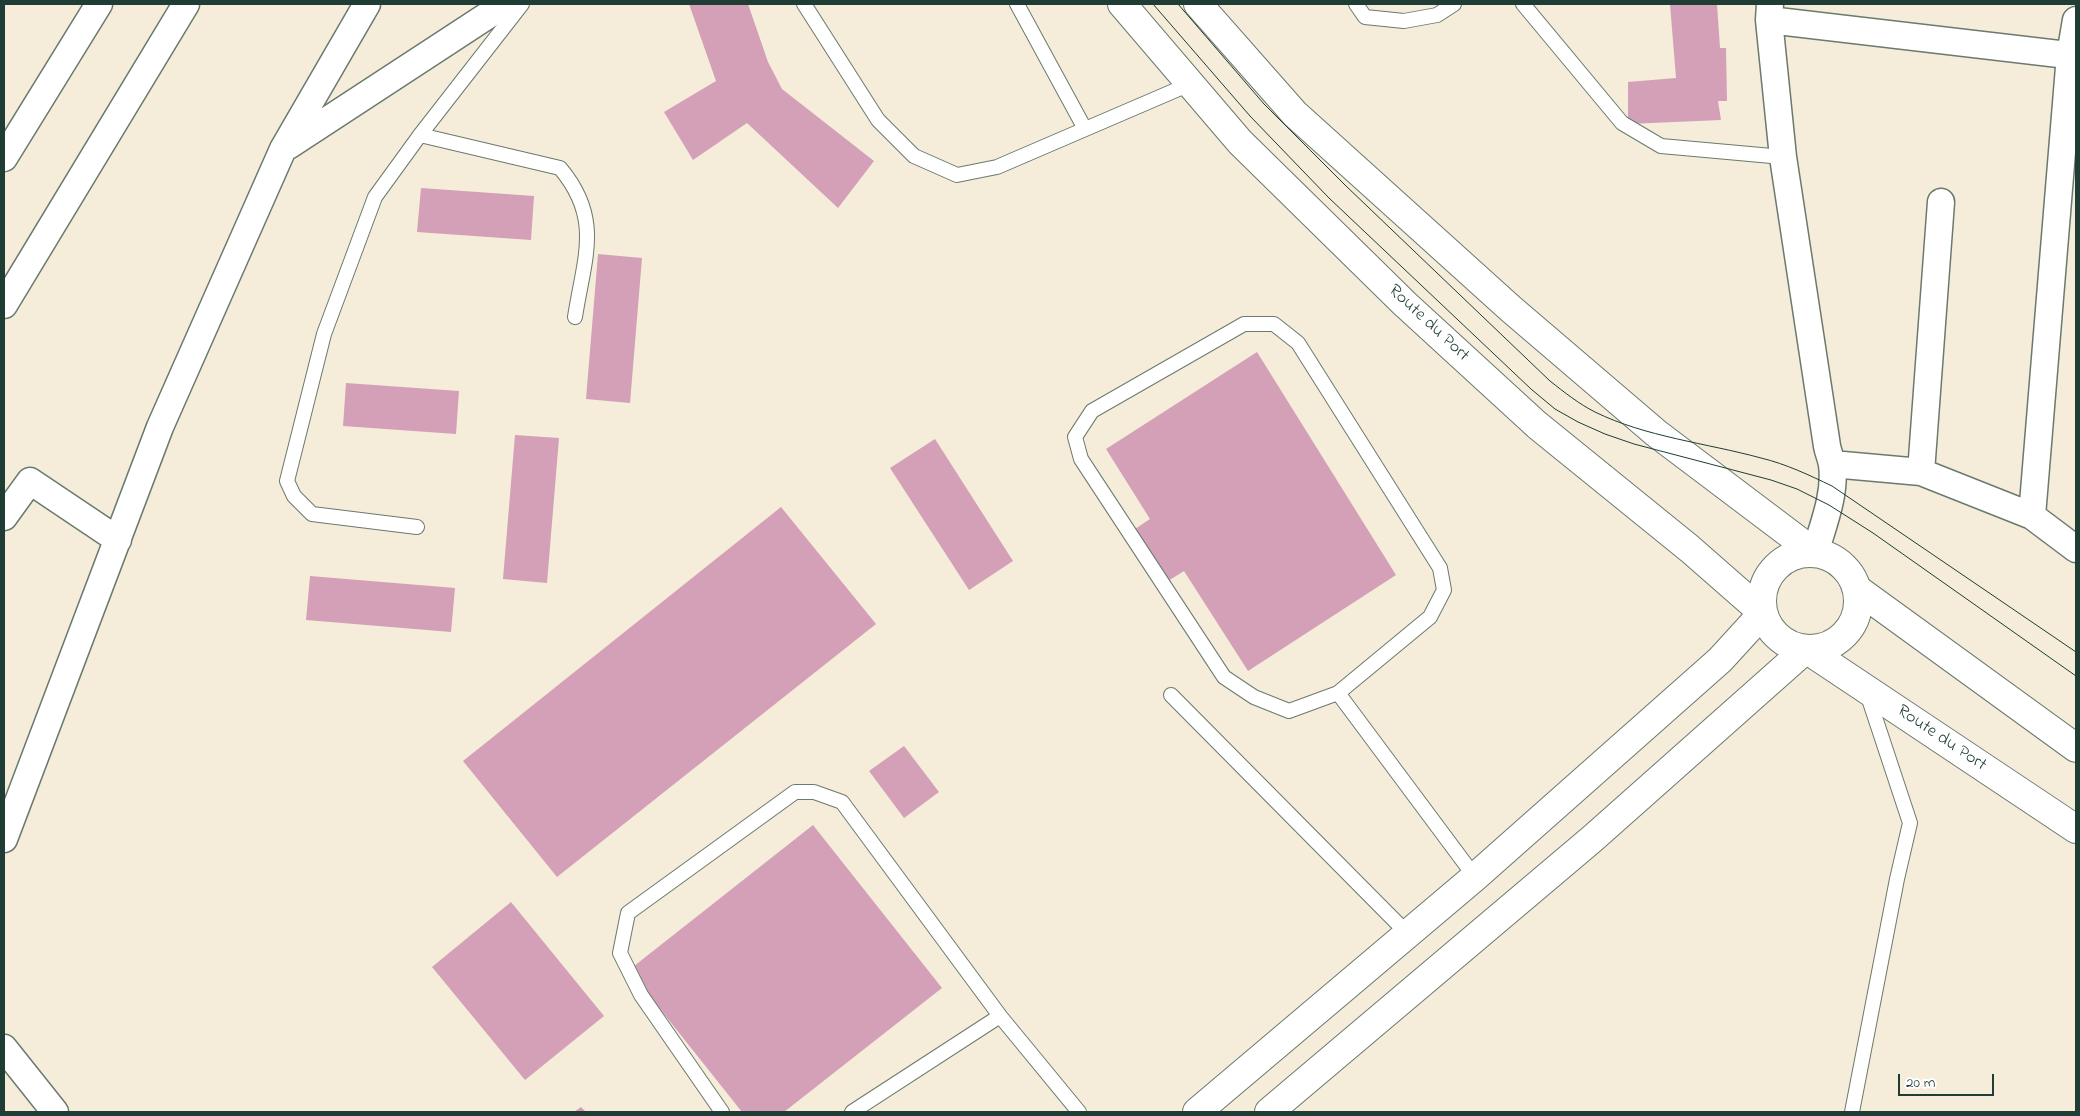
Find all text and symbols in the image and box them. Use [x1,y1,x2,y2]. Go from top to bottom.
street label: Route du Port [1383,281,1473,367]
street label: Route du Port [1892,701,1990,777]
scale bar [1900,1064,1996,1096]
text: 20 m [1906,1072,1935,1094]

